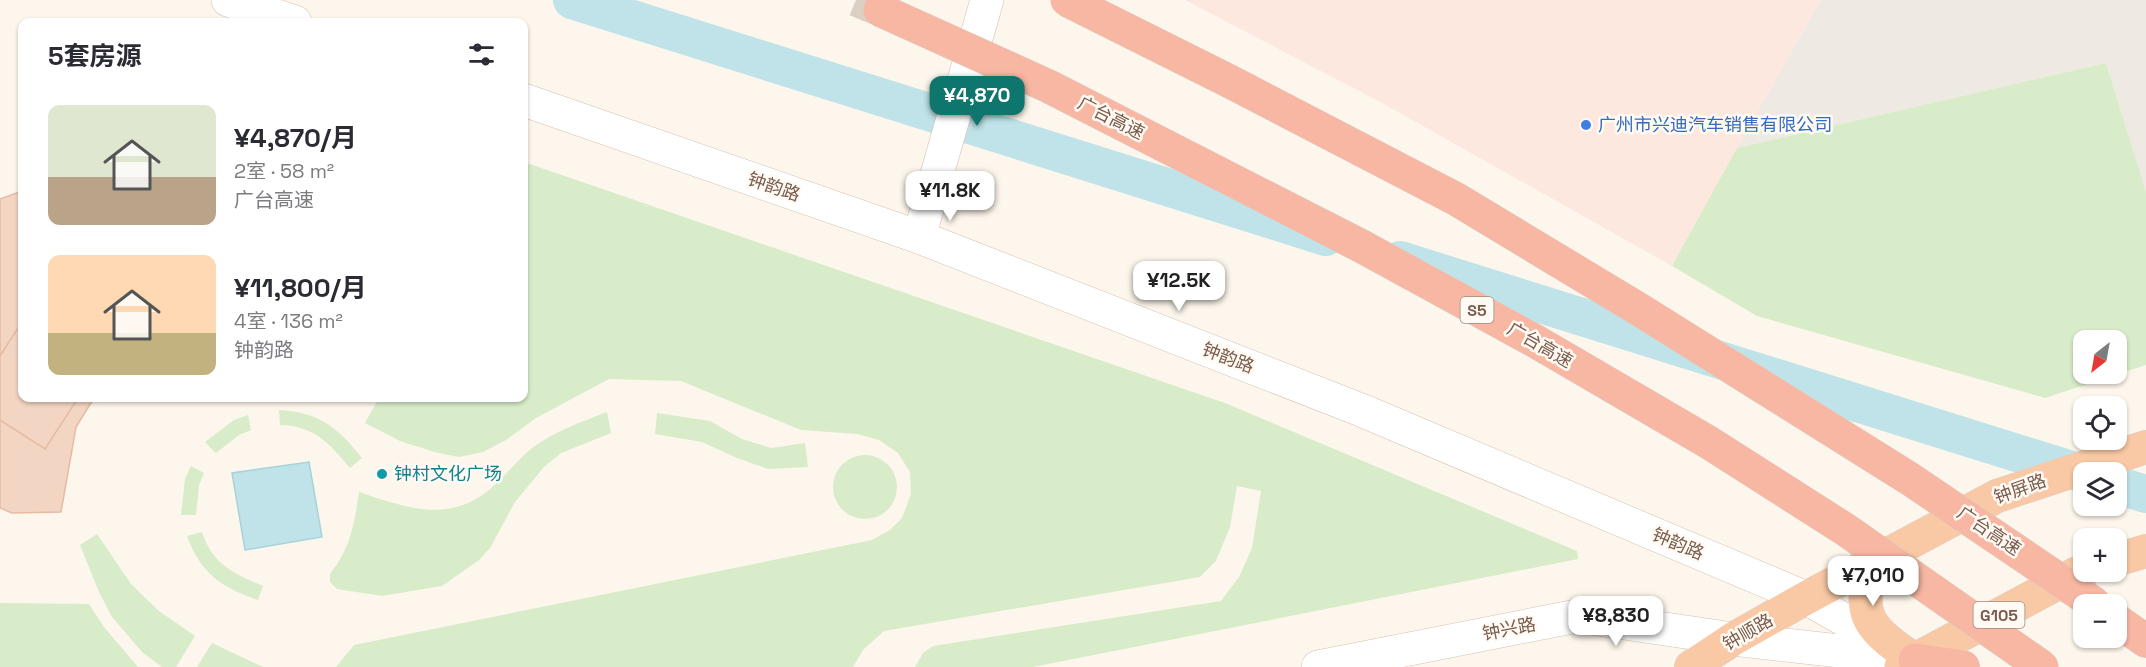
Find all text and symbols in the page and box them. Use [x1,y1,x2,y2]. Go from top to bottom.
icon: filters [465,38,498,71]
text: 5套房源 [48,39,142,73]
pin: ¥4,870 [928,76,1026,127]
text: ¥4,870 [944,82,1010,108]
street label: 广台高速 [1074,91,1149,144]
place label: 广州市兴迪汽车销售有限公司 [1598,113,1832,136]
marker: 广州市兴迪汽车销售有限公司 [1579,118,1593,132]
text: ¥4,870/月 [234,121,357,155]
icon: home [96,129,168,201]
text: 2室 · 58 m² [234,158,334,184]
street label: 钟韵路 [745,167,803,206]
pin: ¥11.8K [901,171,999,222]
text: ¥11.8K [920,177,980,203]
text: 广台高速 [234,187,314,213]
pin: ¥12.5K [1130,261,1228,312]
text: ¥12.5K [1147,267,1211,293]
text: ¥11,800/月 [234,271,367,305]
icon: home [96,279,168,351]
road number: S5 [1460,297,1494,323]
text: 4室 · 136 m² [234,308,343,334]
street label: 广台高速 [1503,317,1577,373]
north arrow [2073,330,2127,384]
map controls [2073,330,2127,648]
text: 钟韵路 [234,337,294,363]
street label: 钟韵路 [1199,337,1258,378]
button: locate [2073,396,2127,450]
place label: 钟村文化广场 [394,462,502,485]
button: layers [2073,462,2127,516]
marker: 钟村文化广场 [375,467,389,481]
street label: 钟屏路 [1991,468,2049,509]
street label: 广台高速 [1953,501,2026,560]
street label: 钟韵路 [1649,522,1708,565]
button: + [2073,528,2127,582]
pin: ¥7,010 [1824,556,1922,607]
text: ¥7,010 [1842,562,1904,588]
button: − [2073,594,2127,648]
pin: ¥8,830 [1567,596,1665,647]
text: ¥8,830 [1582,602,1650,628]
road number: G105 [1974,602,2024,628]
street label: 钟顺路 [1719,608,1777,655]
street label: 钟兴路 [1480,612,1538,645]

